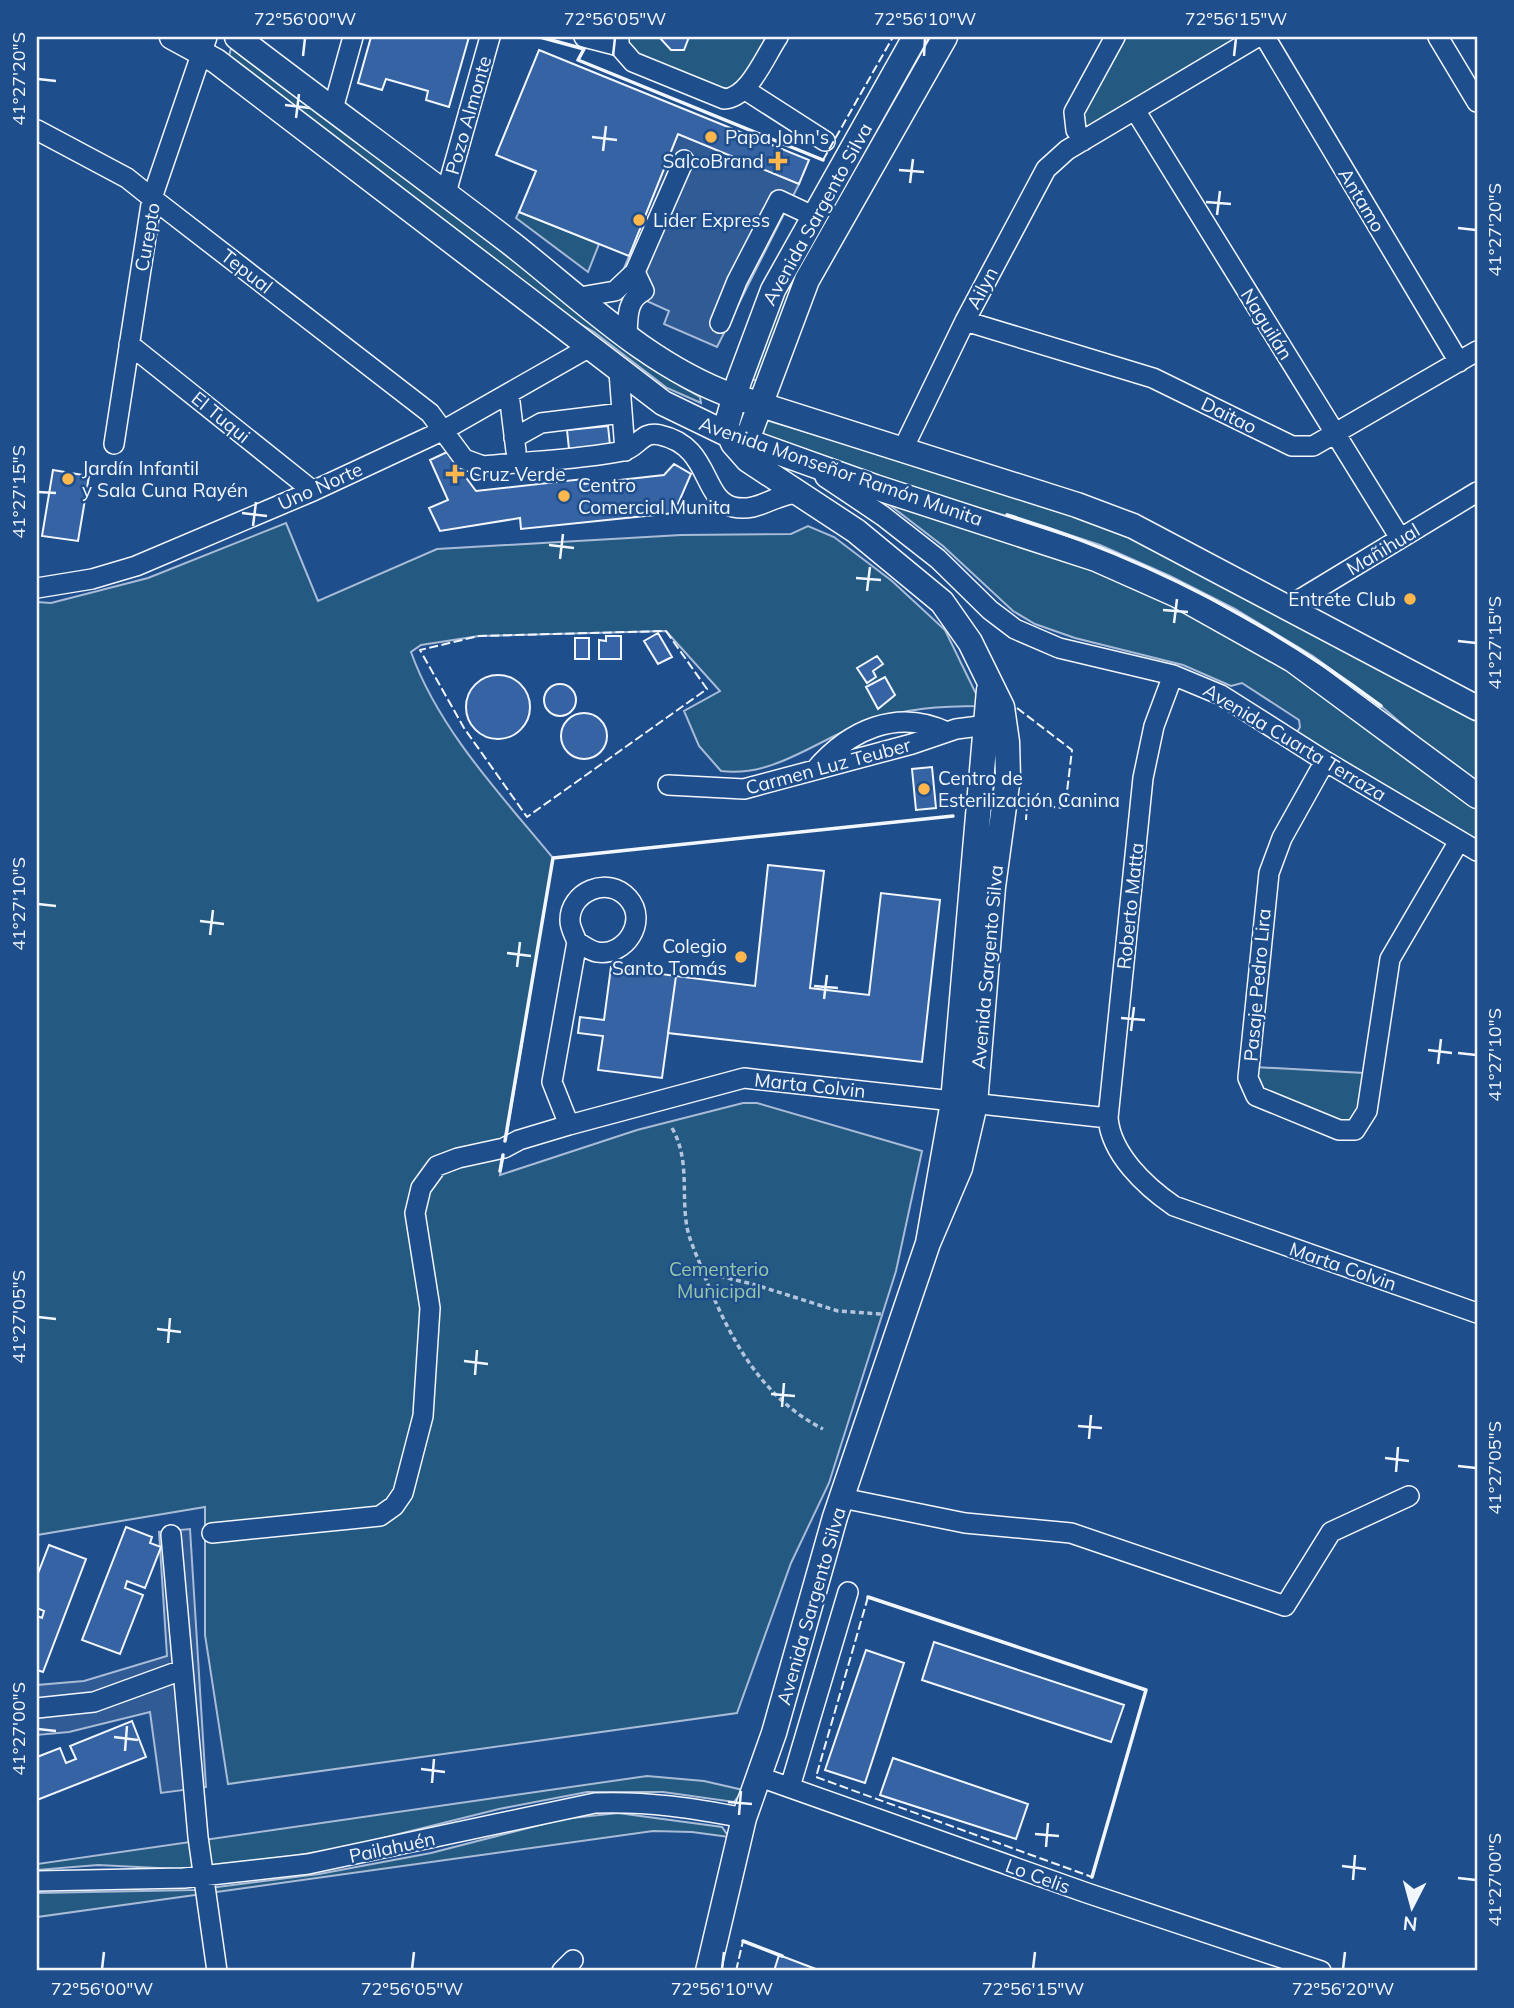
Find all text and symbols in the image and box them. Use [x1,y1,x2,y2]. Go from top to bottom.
text: 72°56'00"W [254,7,356,30]
text: 72°56'05"W [564,7,666,30]
text: 72°56'10"W [874,7,976,30]
text: 72°56'15"W [1185,7,1287,30]
text: 41°27'20"S [7,32,30,126]
street label: Pozo Almonte [440,53,496,177]
street label: Avenida Sargento Silva [757,119,877,309]
place label: Papa John's [725,125,829,149]
marker: Papa John's [703,129,719,145]
place label: SalcoBrand [663,149,764,173]
marker: SalcoBrand [770,153,786,169]
street label: Antamo [1334,164,1390,236]
text: 41°27'20"S [1483,183,1506,277]
street label: Curepto [129,201,165,273]
place label: Lider Express [653,208,770,232]
marker: Lider Express [631,212,647,228]
street label: Tepual [217,243,277,299]
street label: Ailyn [961,263,1003,313]
street label: Naguilán [1236,284,1298,364]
street label: El Tuqui [187,386,255,448]
street label: Daitao [1197,391,1261,439]
street label: Avenida Monseñor Ramón Munita [696,411,986,531]
text: 41°27'15"S [7,445,30,539]
place label: Jardín Infantil y Sala Cuna Rayén [82,456,248,502]
street label: Uno Norte [274,457,366,515]
place label: Cruz Verde [469,462,566,486]
marker: Cruz Verde [447,466,463,482]
marker: Jardín Infantil y Sala Cuna Rayén [60,471,76,487]
place label: Centro Comercial Munita [578,473,731,519]
marker: Centro Comercial Munita [556,488,572,504]
street label: Mañihual [1342,518,1424,580]
place label: Entrete Club [1288,587,1396,611]
marker: Entrete Club [1402,591,1418,607]
text: 41°27'15"S [1483,596,1506,690]
street label: Avenida Cuarta Terraza [1199,678,1391,806]
street label: Carmen Luz Teuber [743,732,913,800]
place label: Centro de Esterilización Canina [938,766,1120,812]
marker: Centro de Esterilización Canina [916,781,932,797]
street label: Roberto Matta [1111,841,1149,971]
text: 41°27'10"S [7,857,30,951]
street label: Avenida Sargento Silva [966,864,1008,1070]
street label: Pasaje Pedro Lira [1238,908,1276,1062]
place label: Colegio Santo Tomás [612,934,727,980]
marker: Colegio Santo Tomás [733,949,749,965]
text: 41°27'10"S [1483,1008,1506,1102]
street label: Marta Colvin [753,1067,867,1103]
street label: Marta Colvin [1286,1236,1400,1296]
park label: Cementerio Municipal [669,1257,769,1303]
text: 41°27'05"S [7,1270,30,1364]
text: 41°27'05"S [1483,1421,1506,1515]
street label: Avenida Sargento Silva [771,1504,851,1708]
text: 41°27'00"S [7,1682,30,1776]
street label: Pailahuén [347,1826,437,1868]
text: 41°27'00"S [1483,1833,1506,1927]
street label: Lo Celis [1002,1853,1074,1899]
north arrow [1378,1871,1448,1941]
text: N [1402,1911,1419,1937]
text: 72°56'00"W [51,1977,153,2000]
text: 72°56'05"W [361,1977,463,2000]
text: 72°56'10"W [671,1977,773,2000]
text: 72°56'15"W [982,1977,1084,2000]
text: 72°56'20"W [1292,1977,1394,2000]

